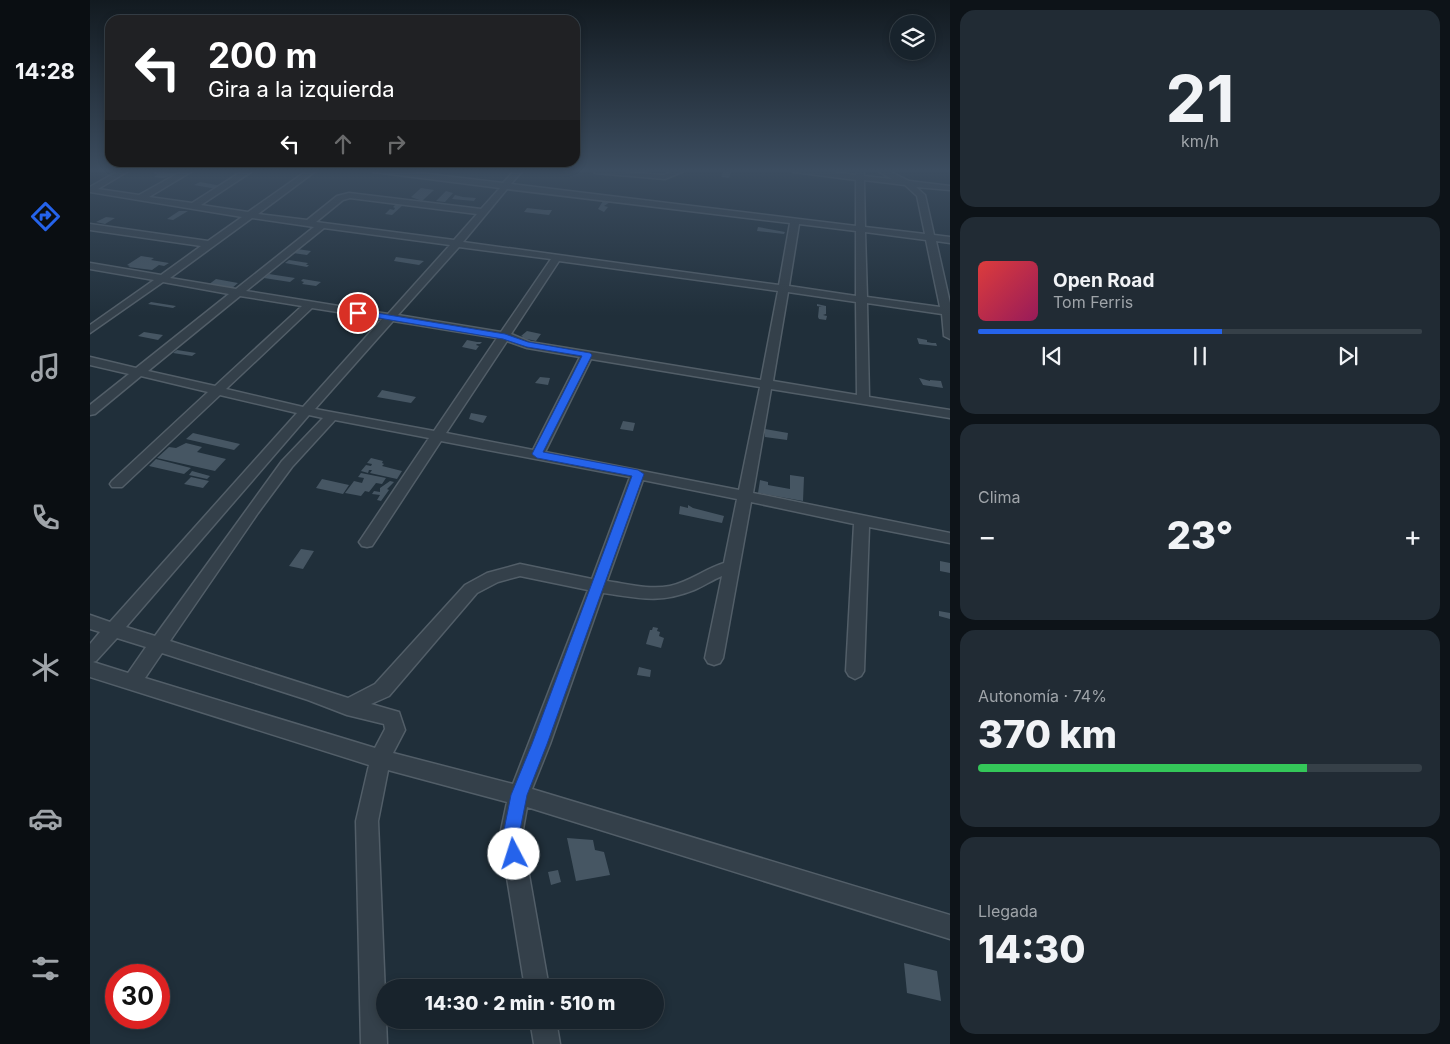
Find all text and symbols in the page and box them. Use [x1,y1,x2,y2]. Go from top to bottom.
map controls [890,15,935,60]
button: layers [890,15,935,60]
text: 200 m [208,34,317,76]
icon: left [125,35,190,100]
text: 14:28 [15,58,75,84]
text: 21 [1166,59,1234,138]
text: Gira a la izquierda [208,76,395,102]
icon: left [276,130,304,158]
icon: ahead [329,130,357,158]
icon: right [382,130,410,158]
text: km/h [1181,131,1219,151]
icon: directions [28,199,63,234]
text: Open Road [1053,269,1154,292]
pin [337,292,379,334]
text: Tom Ferris [1053,292,1133,312]
icon: arrive [344,299,372,327]
icon: previous [1038,342,1066,370]
icon: pause [1186,342,1214,370]
icon: next [1334,342,1362,370]
icon: music [28,350,63,385]
text: Clima [978,487,1020,507]
icon: phone [28,500,63,535]
text: 23° [1167,512,1233,558]
text: − [978,519,997,553]
text: + [1403,519,1422,553]
icon: climate [28,650,63,685]
text: Autonomía · 74% [978,686,1107,706]
text: 370 km [978,711,1117,757]
icon: car [28,801,63,836]
position arrow [487,827,539,879]
text: Llegada [978,901,1038,921]
text: 14:30 [978,926,1086,972]
icon: filters [28,951,63,986]
speed limit sign: 30 [105,964,170,1029]
text: 14:30 · 2 min · 510 m [425,992,615,1015]

